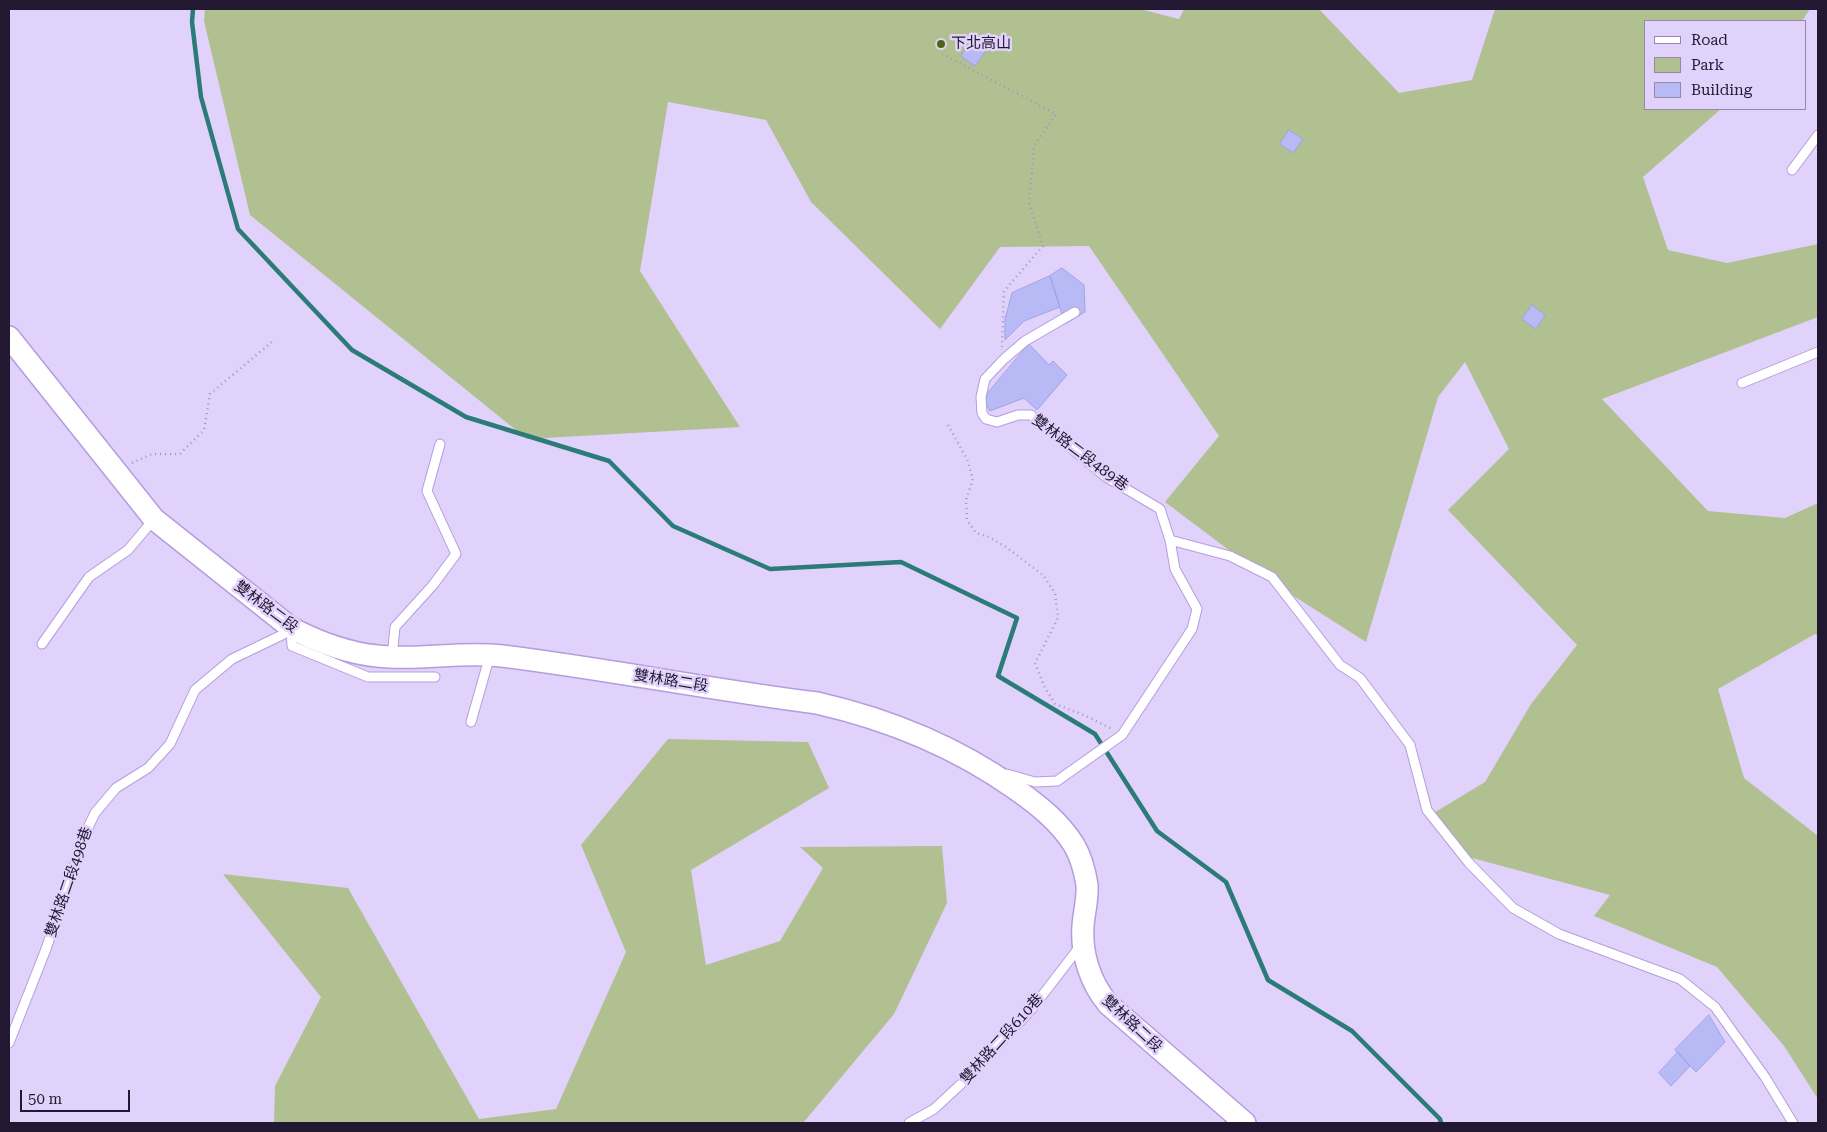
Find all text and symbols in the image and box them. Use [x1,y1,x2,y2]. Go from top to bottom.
legend [1644,20,1807,110]
text: Road [1691,31,1728,49]
place label: 下北高山 [951,35,1011,53]
marker: 下北高山 [935,38,947,50]
text: Park [1691,56,1724,74]
text: Building [1691,81,1752,99]
street label: 雙林路二段489巷 [1029,411,1131,495]
street label: 雙林路二段 [231,577,301,637]
street label: 雙林路二段 [633,666,709,696]
street label: 雙林路二段498巷 [42,825,96,939]
street label: 雙林路二段610巷 [957,990,1047,1088]
street label: 雙林路二段 [1098,992,1166,1056]
scale bar [22,1080,132,1112]
text: 50 m [28,1090,62,1108]

